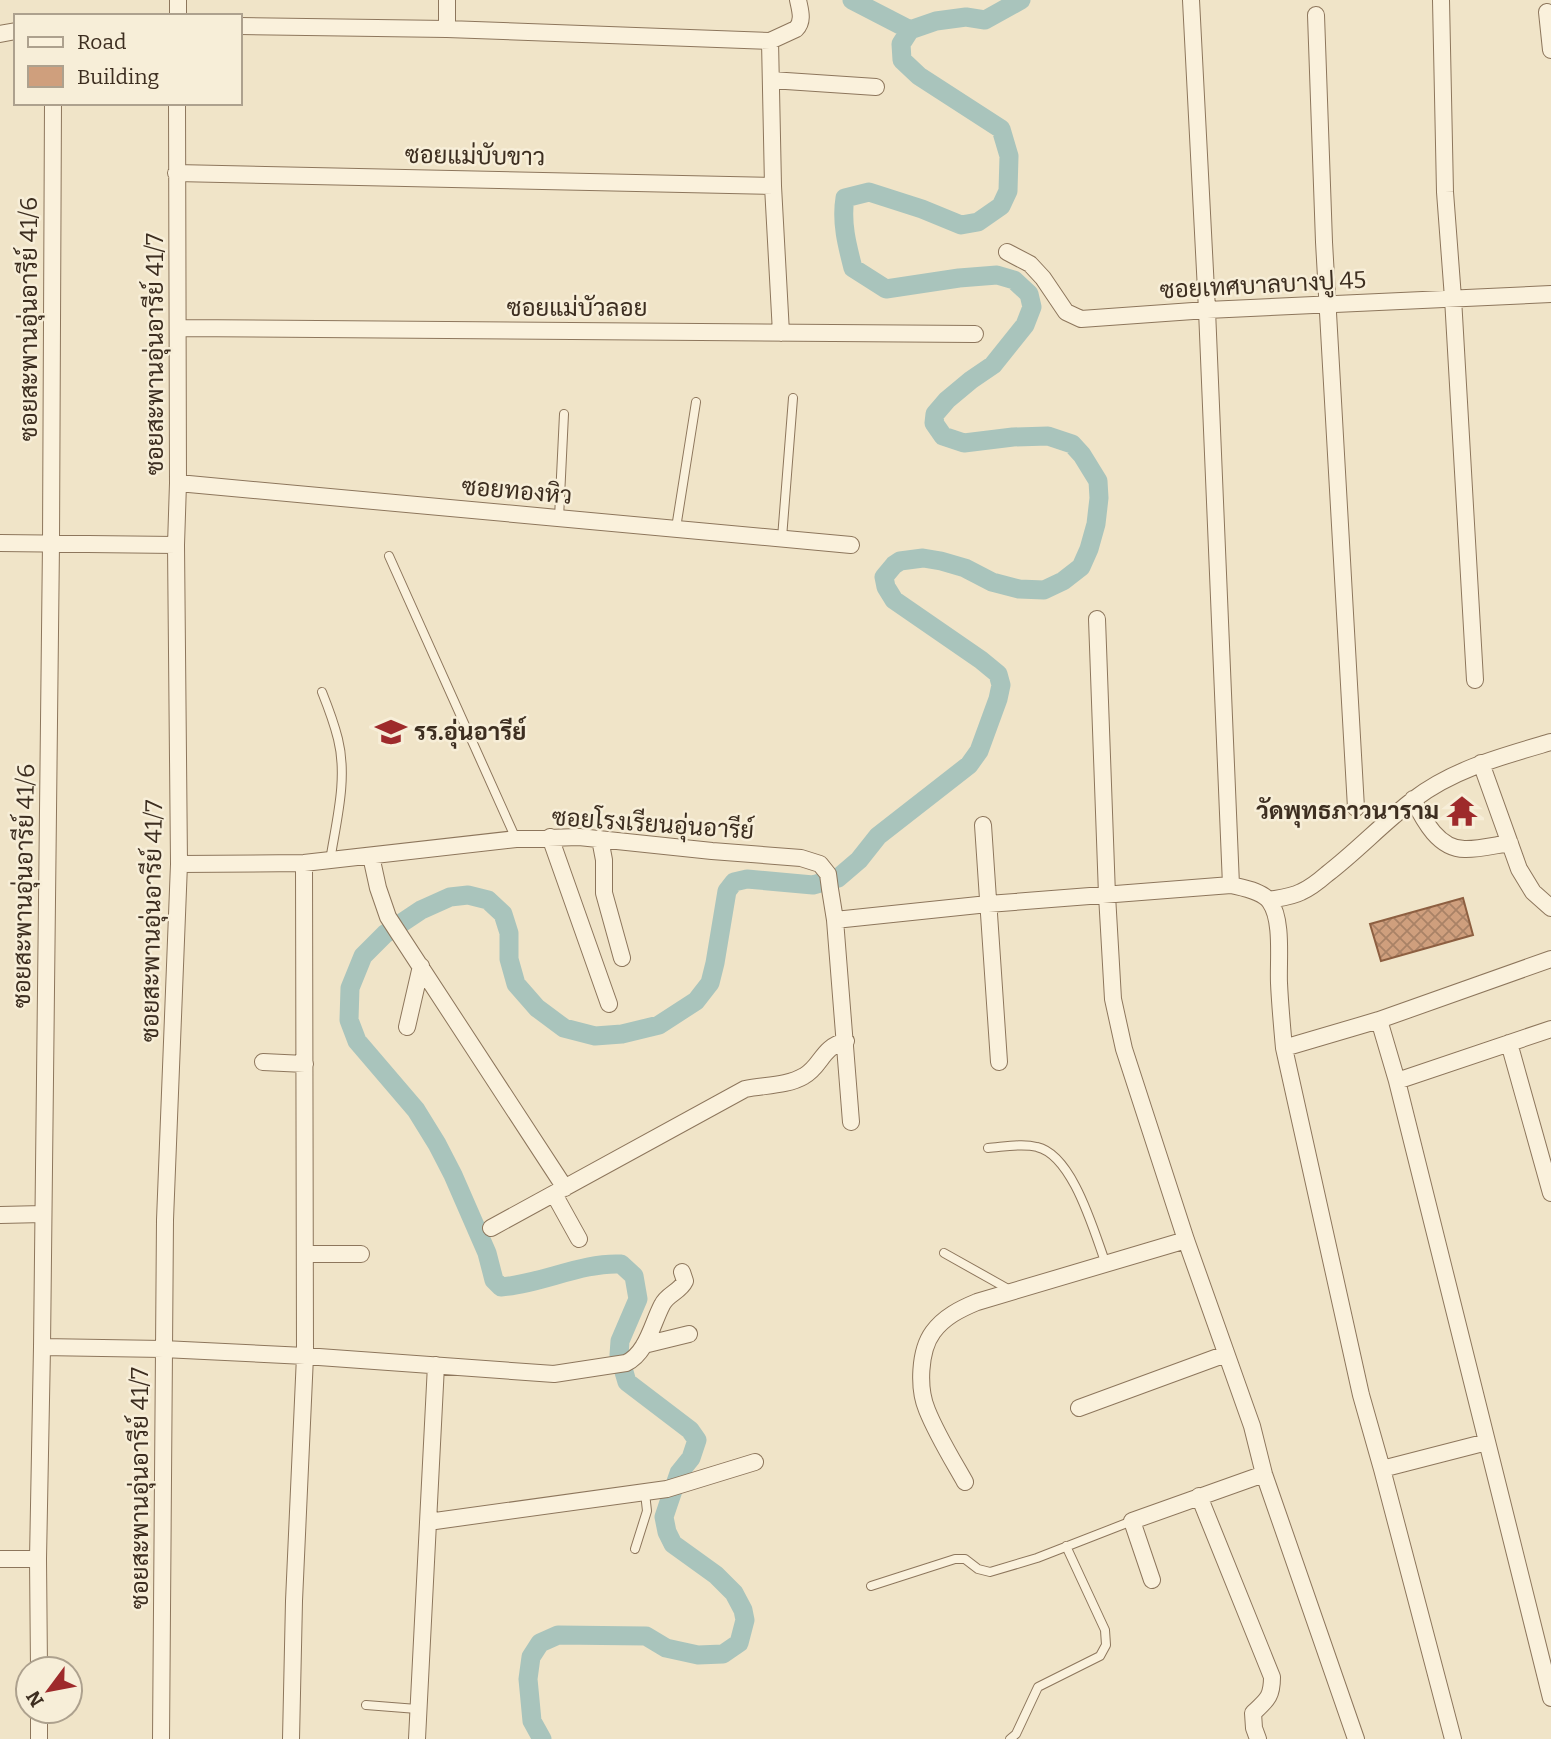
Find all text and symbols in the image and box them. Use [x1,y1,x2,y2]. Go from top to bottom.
legend [14,14,242,105]
text: Road [77,29,126,55]
text: Building [77,64,160,90]
street label: ซอยแม่บับขาว [405,141,545,171]
street label: ซอยสะพานอุ่นอารีย์ 41/6 [13,197,45,441]
street label: ซอยสะพานอุ่นอารีย์ 41/7 [139,233,171,475]
street label: ซอยเทศบาลบางปู 45 [1159,266,1367,307]
street label: ซอยแม่บัวลอย [507,294,647,322]
street label: ซอยทองหิว [461,472,573,510]
school or university icon: รร.อุ่นอารีย์ [374,715,408,749]
place label: รร.อุ่นอารีย์ [414,716,527,749]
street label: ซอยสะพานอุ่นอารีย์ 41/6 [6,764,42,1008]
temple icon: วัดพุทธภาวนาราม [1445,794,1479,828]
place label: วัดพุทธภาวนาราม [1256,796,1439,828]
street label: ซอยสะพานอุ่นอารีย์ 41/7 [134,800,170,1042]
street label: ซอยโรงเรียนอุ่นอารีย์ [551,801,755,847]
street label: ซอยสะพานอุ่นอารีย์ 41/7 [124,1367,156,1609]
north arrow [14,1655,84,1725]
text: N [21,1686,49,1711]

